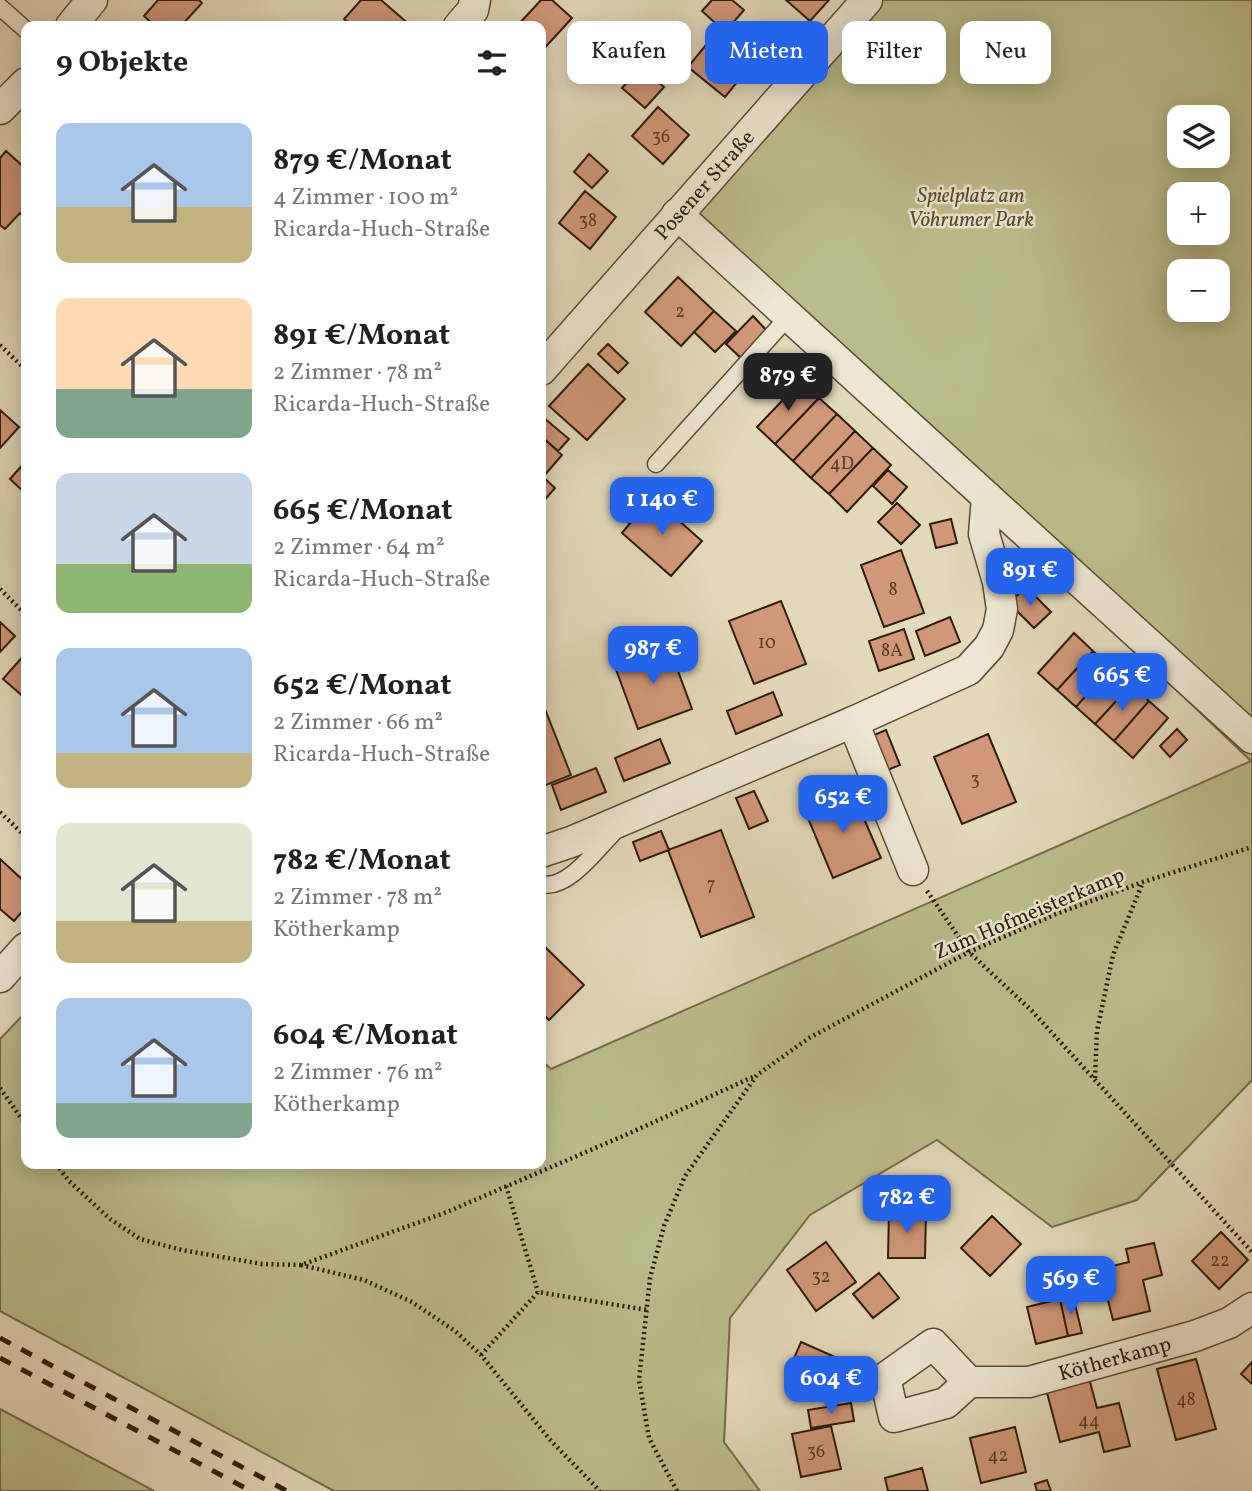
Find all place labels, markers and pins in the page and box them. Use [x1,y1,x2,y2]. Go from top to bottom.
pin: 879 € [739,354,837,413]
pin: 1 140 € [597,477,727,537]
pin: 891 € [981,548,1079,608]
pin: 987 € [604,626,702,686]
pin: 665 € [1073,654,1171,713]
pin: 652 € [794,776,892,835]
pin: 782 € [858,1176,956,1235]
pin: 569 € [1022,1256,1120,1316]
pin: 604 € [782,1356,880,1416]

